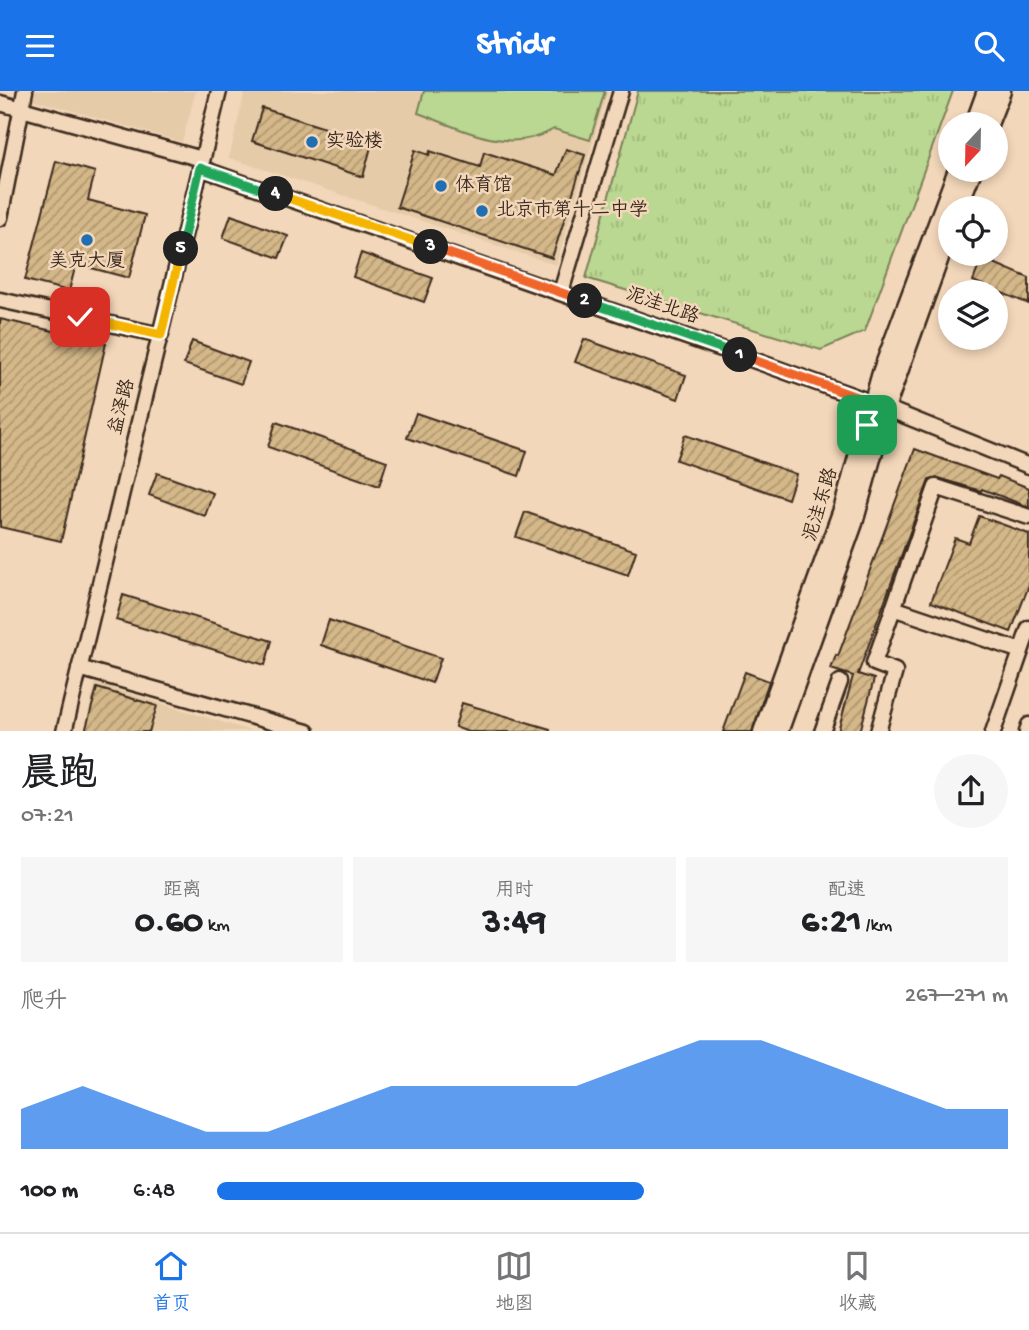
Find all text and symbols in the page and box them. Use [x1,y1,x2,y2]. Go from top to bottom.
icon: menu [21,27,59,65]
text: Stridr [476,27,553,65]
icon: search [970,27,1008,65]
north arrow [938,112,1008,182]
map controls [938,112,1008,350]
place label: 实验楼 [326,130,383,154]
marker: 实验楼 [304,134,320,150]
place label: 体育馆 [455,174,512,198]
pin: 4 [258,177,294,211]
marker: 体育馆 [433,178,449,194]
text: 4 [271,182,280,205]
button: locate [938,196,1008,266]
place label: 北京市第十二中学 [496,199,648,223]
marker: 北京市第十二中学 [474,203,490,219]
pin: 3 [414,229,448,265]
pin: 5 [164,231,198,267]
marker: 美克大厦 [79,232,95,248]
text: 3 [426,235,435,258]
text: 5 [176,237,186,260]
place label: 美克大厦 [49,250,125,274]
button: layers [938,280,1008,350]
pin: 2 [568,283,602,319]
street label: 泥洼北路 [622,283,702,330]
pin [50,287,110,347]
text: 2 [580,289,589,312]
icon: check [61,298,99,336]
pin: 1 [722,337,758,373]
text: 1 [736,343,743,366]
street label: 益泽路 [104,376,141,437]
pin [837,395,897,455]
icon: arrive [848,406,886,444]
street label: 泥洼东路 [799,465,844,545]
button: share [934,754,1008,828]
text: 晨跑 [21,755,97,799]
text: 07:21 [21,803,74,830]
text: 距离 [163,880,201,903]
text: 用时 [495,880,534,903]
text: 配速 [828,880,866,903]
text: 0.60 [135,903,203,944]
text: 3:49 [483,903,546,944]
text: 6:21 [801,903,861,944]
text: km [203,915,230,938]
text: /km [861,915,892,938]
text: 267–271 m [905,983,1008,1010]
text: 爬升 [21,989,67,1016]
text: 100 m [21,1178,78,1205]
text: 6:48 [133,1178,175,1205]
tab: 首页 [152,1247,191,1317]
tab: 地图 [495,1247,534,1317]
tab: 收藏 [838,1247,877,1317]

